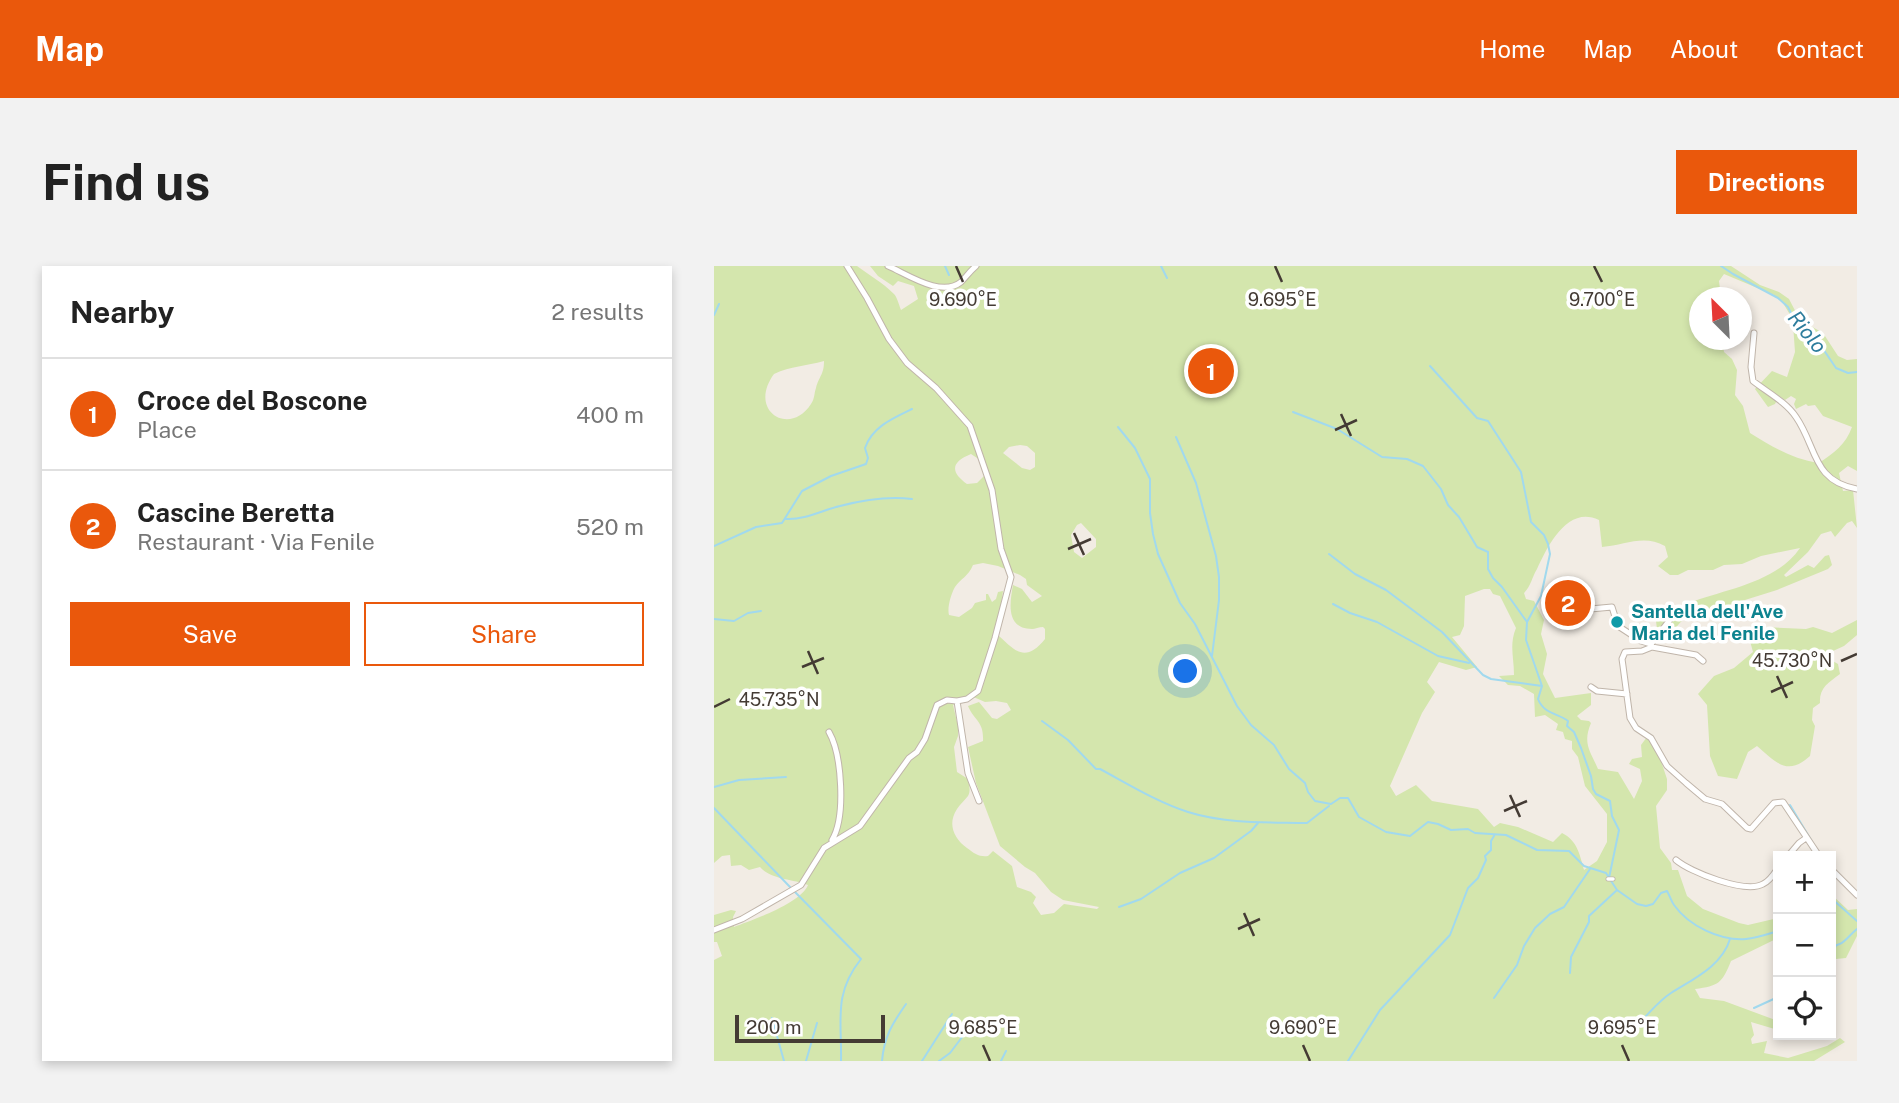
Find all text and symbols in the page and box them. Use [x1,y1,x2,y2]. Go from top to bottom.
text: Map [35,30,104,68]
text: Home [1479,35,1545,63]
text: Map [1583,35,1632,63]
text: About [1670,35,1738,63]
text: Contact [1776,35,1864,63]
button: Directions [1676,150,1857,214]
text: Find us [42,153,210,211]
north arrow [1689,287,1752,350]
text: 9.690°E [929,289,997,310]
text: 9.695°E [1248,289,1316,310]
text: 9.700°E [1569,289,1635,310]
text: Nearby [70,294,174,330]
text: 2 results [551,298,644,325]
water label: Riolo [1783,305,1832,358]
pin: 1 [1188,345,1234,397]
text: Croce del Boscone [137,385,367,416]
text: 1 [88,401,98,428]
text: 400 m [576,401,644,428]
text: Place [137,416,197,443]
text: Cascine Beretta [137,497,335,528]
text: 2 [86,513,100,540]
text: 520 m [576,513,644,540]
text: Restaurant · Via Fenile [137,528,375,555]
pin: 2 [1545,577,1591,629]
place label: Santella dell'Ave Maria del Fenile [1631,600,1783,644]
button: Save [70,602,350,666]
button: Share [364,602,644,666]
marker: Santella dell'Ave Maria del Fenile [1609,614,1625,630]
text: 45.730°N [1752,650,1832,671]
your location [1168,654,1202,688]
text: 45.735°N [738,689,820,710]
map controls [1773,851,1836,1040]
button: + [1773,851,1836,914]
button: − [1773,914,1836,977]
button: locate [1773,977,1836,1040]
scale bar [735,1012,886,1044]
text: 200 m [746,1016,802,1038]
text: 9.685°E [948,1017,1018,1038]
text: 9.690°E [1269,1017,1337,1038]
text: 9.695°E [1588,1017,1656,1038]

